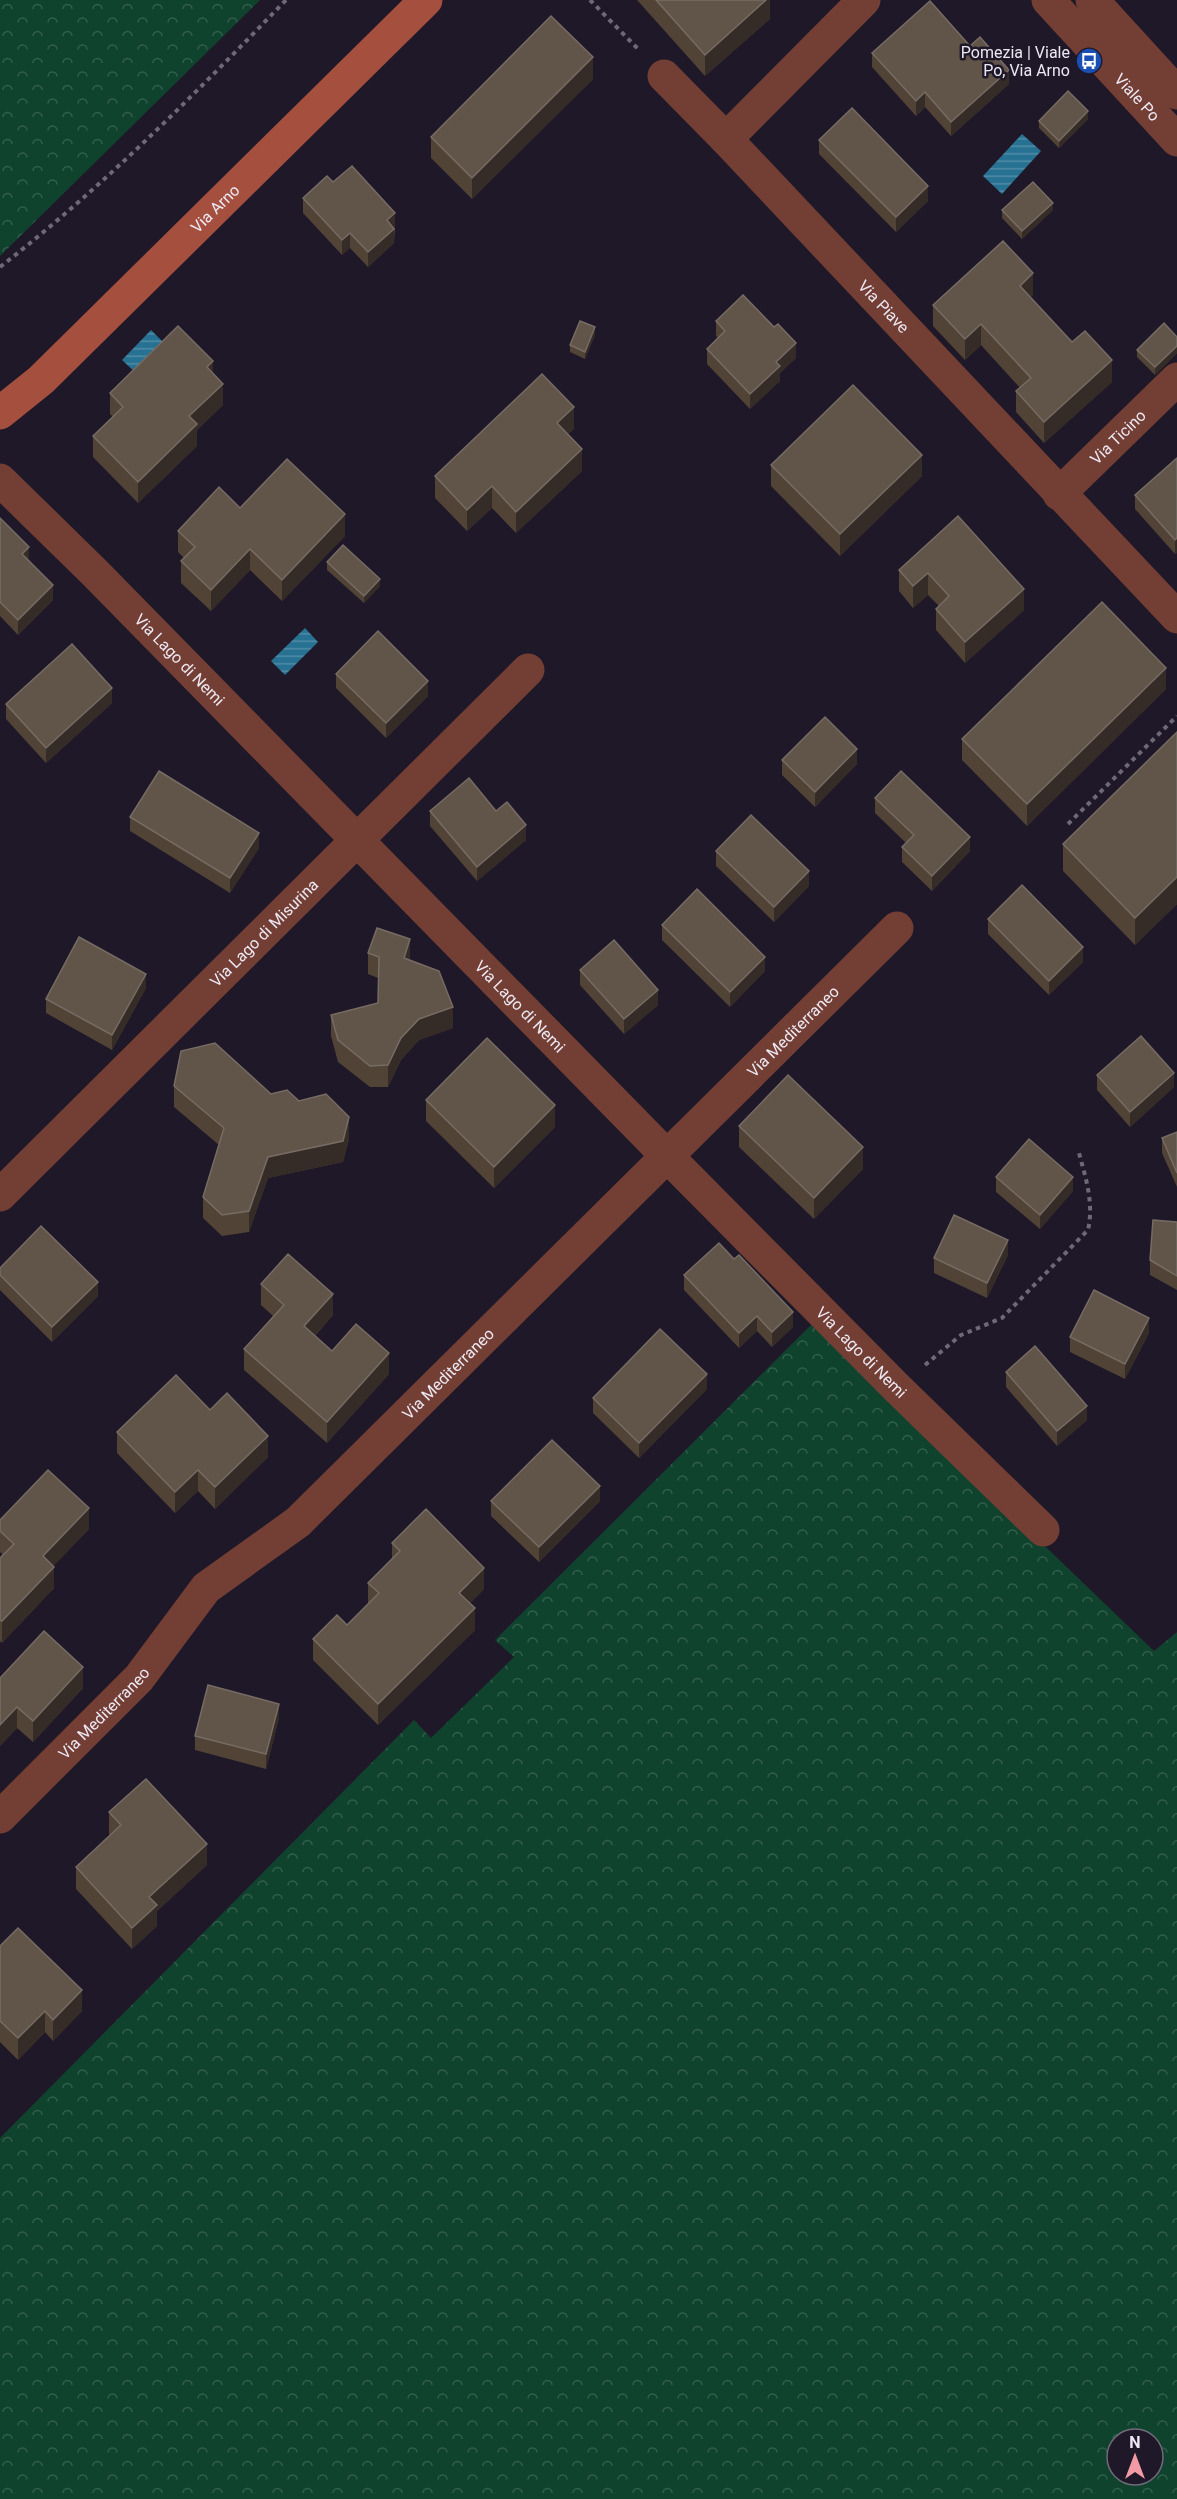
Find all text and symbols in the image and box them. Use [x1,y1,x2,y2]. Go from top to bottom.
place label: Pomezia | Viale Po, Via Arno [961,43,1070,80]
bus stop icon: Pomezia | Viale Po, Via Arno [1074,46,1104,76]
street label: Viale Po [1110,70,1164,125]
street label: Via Arno [187,181,244,237]
street label: Via Piave [854,276,913,337]
street label: Via Ticino [1086,406,1150,468]
street label: Via Lago di Nemi [130,610,229,710]
street label: Via Lago di Misurina [206,875,322,991]
street label: Via Lago di Nemi [471,957,569,1056]
street label: Via Mediterraneo [743,982,843,1081]
street label: Via Lago di Nemi [812,1303,910,1402]
street label: Via Mediterraneo [398,1324,498,1423]
street label: Via Mediterraneo [55,1664,154,1763]
north arrow [1105,2427,1165,2487]
text: N [1129,2433,1141,2452]

